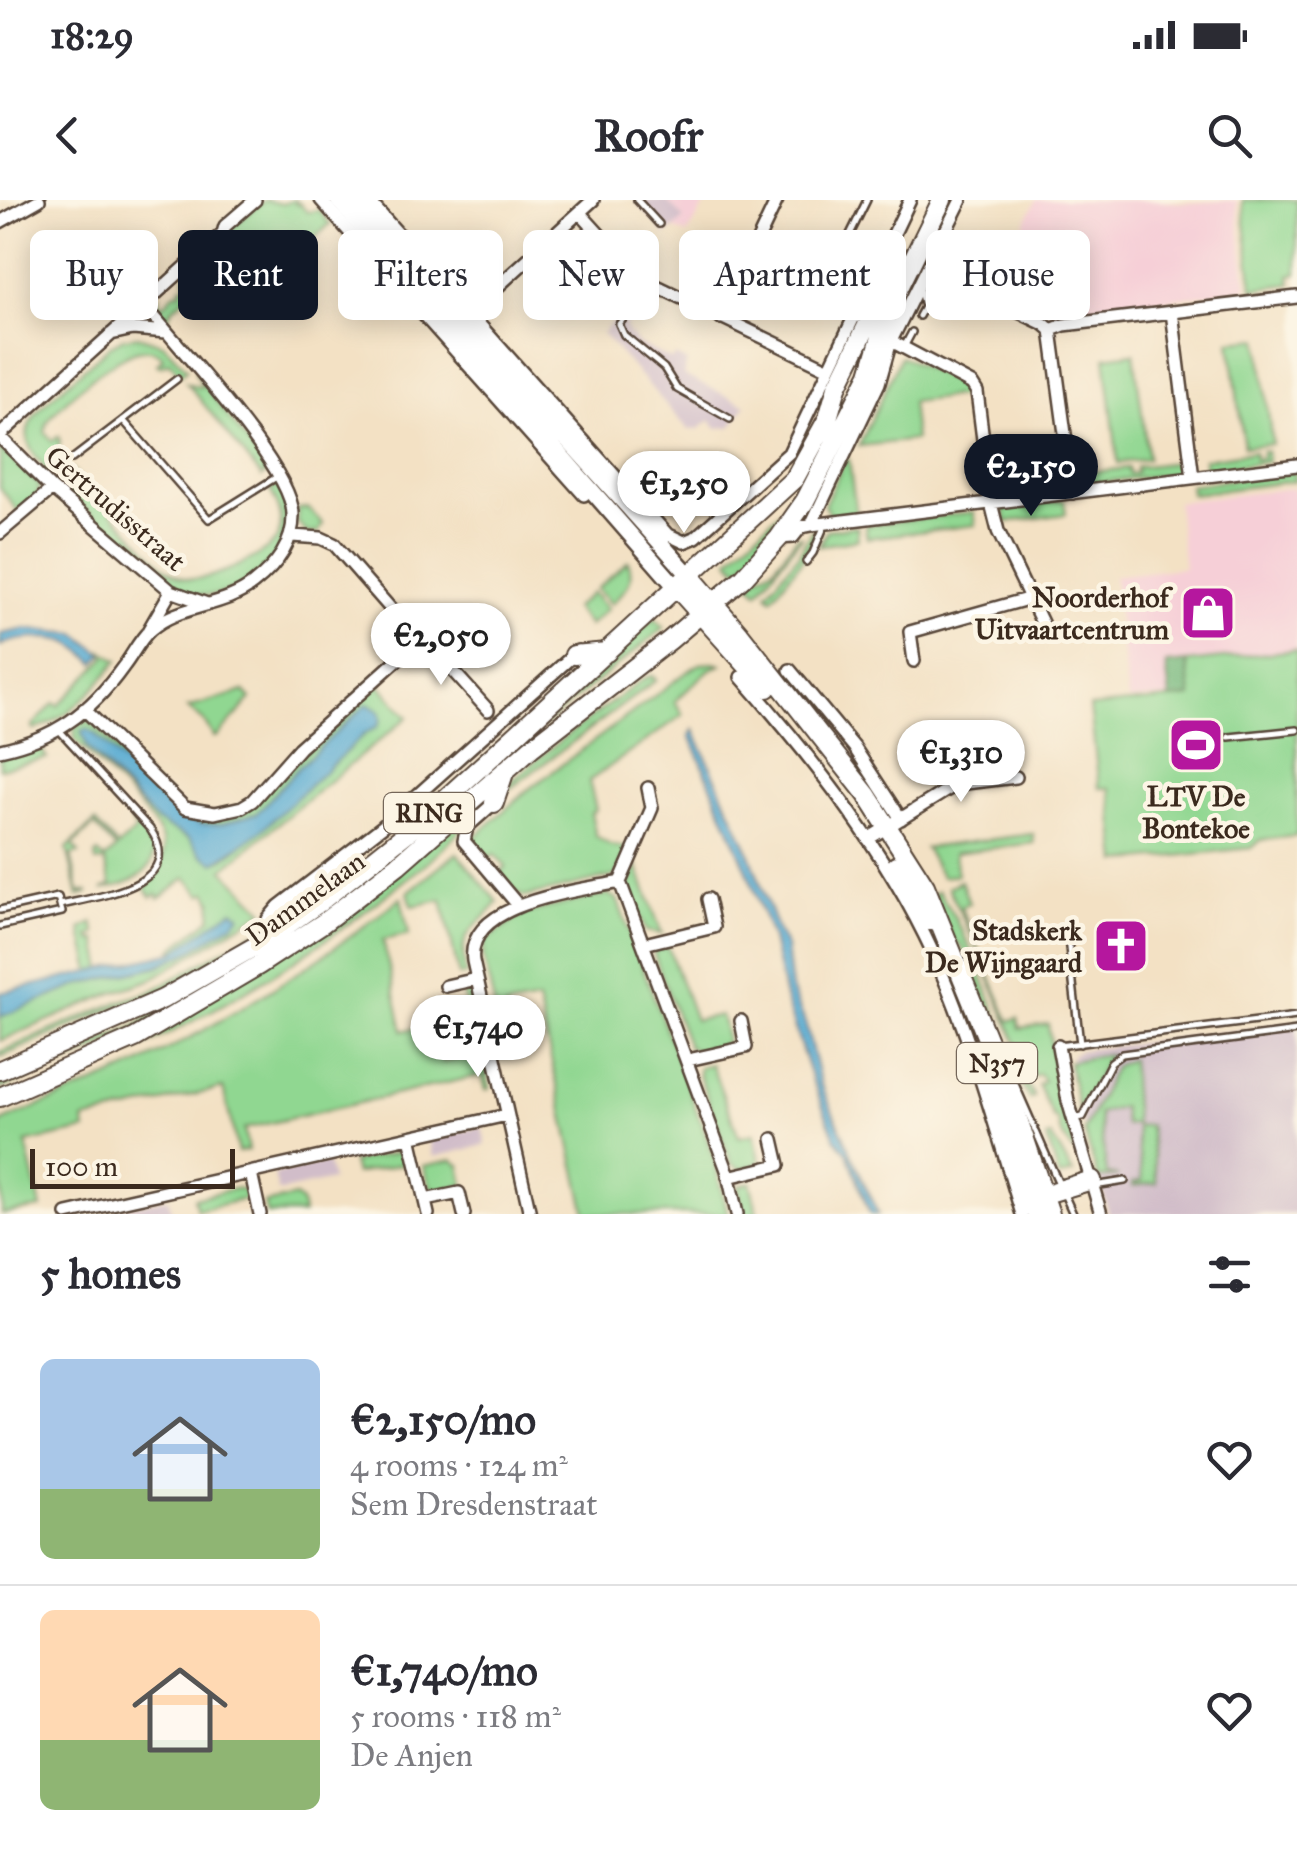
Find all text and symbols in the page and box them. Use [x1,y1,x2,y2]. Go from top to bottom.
text: 18:29 [50,12,134,58]
icon: back [40,108,95,163]
text: Roofr [594,108,703,163]
icon: search [1202,108,1257,163]
chip: Buy [30,230,158,320]
chip: Rent [178,230,318,320]
chip: Filters [338,230,503,320]
chip: New [523,230,659,320]
chip: Apartment [679,230,906,320]
chip: House [926,230,1090,320]
pin: €2,150 [950,434,1112,519]
street label: Gertrudisstraat [38,438,193,579]
text: €2,150 [986,447,1076,486]
pin: €1,250 [603,451,765,536]
text: €1,250 [639,464,729,503]
place label: Noorderhof Uitvaartcentrum [974,580,1174,647]
shop icon: Noorderhof Uitvaartcentrum [1178,583,1238,643]
pin: €2,050 [360,603,522,688]
text: €2,050 [393,616,489,655]
sports icon: LTV De Bontekoe [1166,715,1226,775]
pin: €1,310 [880,720,1042,805]
text: €1,310 [919,733,1003,772]
place label: LTV De Bontekoe [1142,779,1250,846]
road number: RING [384,793,474,833]
street label: Dammelaan [239,843,372,953]
place label: Stadskerk De Wijngaard [925,913,1083,980]
church icon: Stadskerk De Wijngaard [1091,916,1151,976]
pin: €1,740 [397,995,559,1080]
text: €1,740 [432,1008,524,1047]
road number: N357 [957,1043,1037,1083]
scale bar [30,1144,235,1188]
text: 100 m [45,1149,118,1184]
icon: filters [1202,1247,1257,1302]
text: 5 homes [40,1248,181,1300]
text: €2,150/mo [350,1394,536,1446]
icon: home [120,1399,240,1519]
icon: heart [1202,1432,1257,1487]
text: 4 rooms · 124 m² [350,1446,568,1485]
text: Sem Dresdenstraat [350,1485,598,1524]
text: €1,740/mo [350,1645,538,1697]
icon: home [120,1650,240,1770]
icon: heart [1202,1683,1257,1738]
text: 5 rooms · 118 m² [350,1697,561,1736]
text: De Anjen [350,1736,473,1775]

